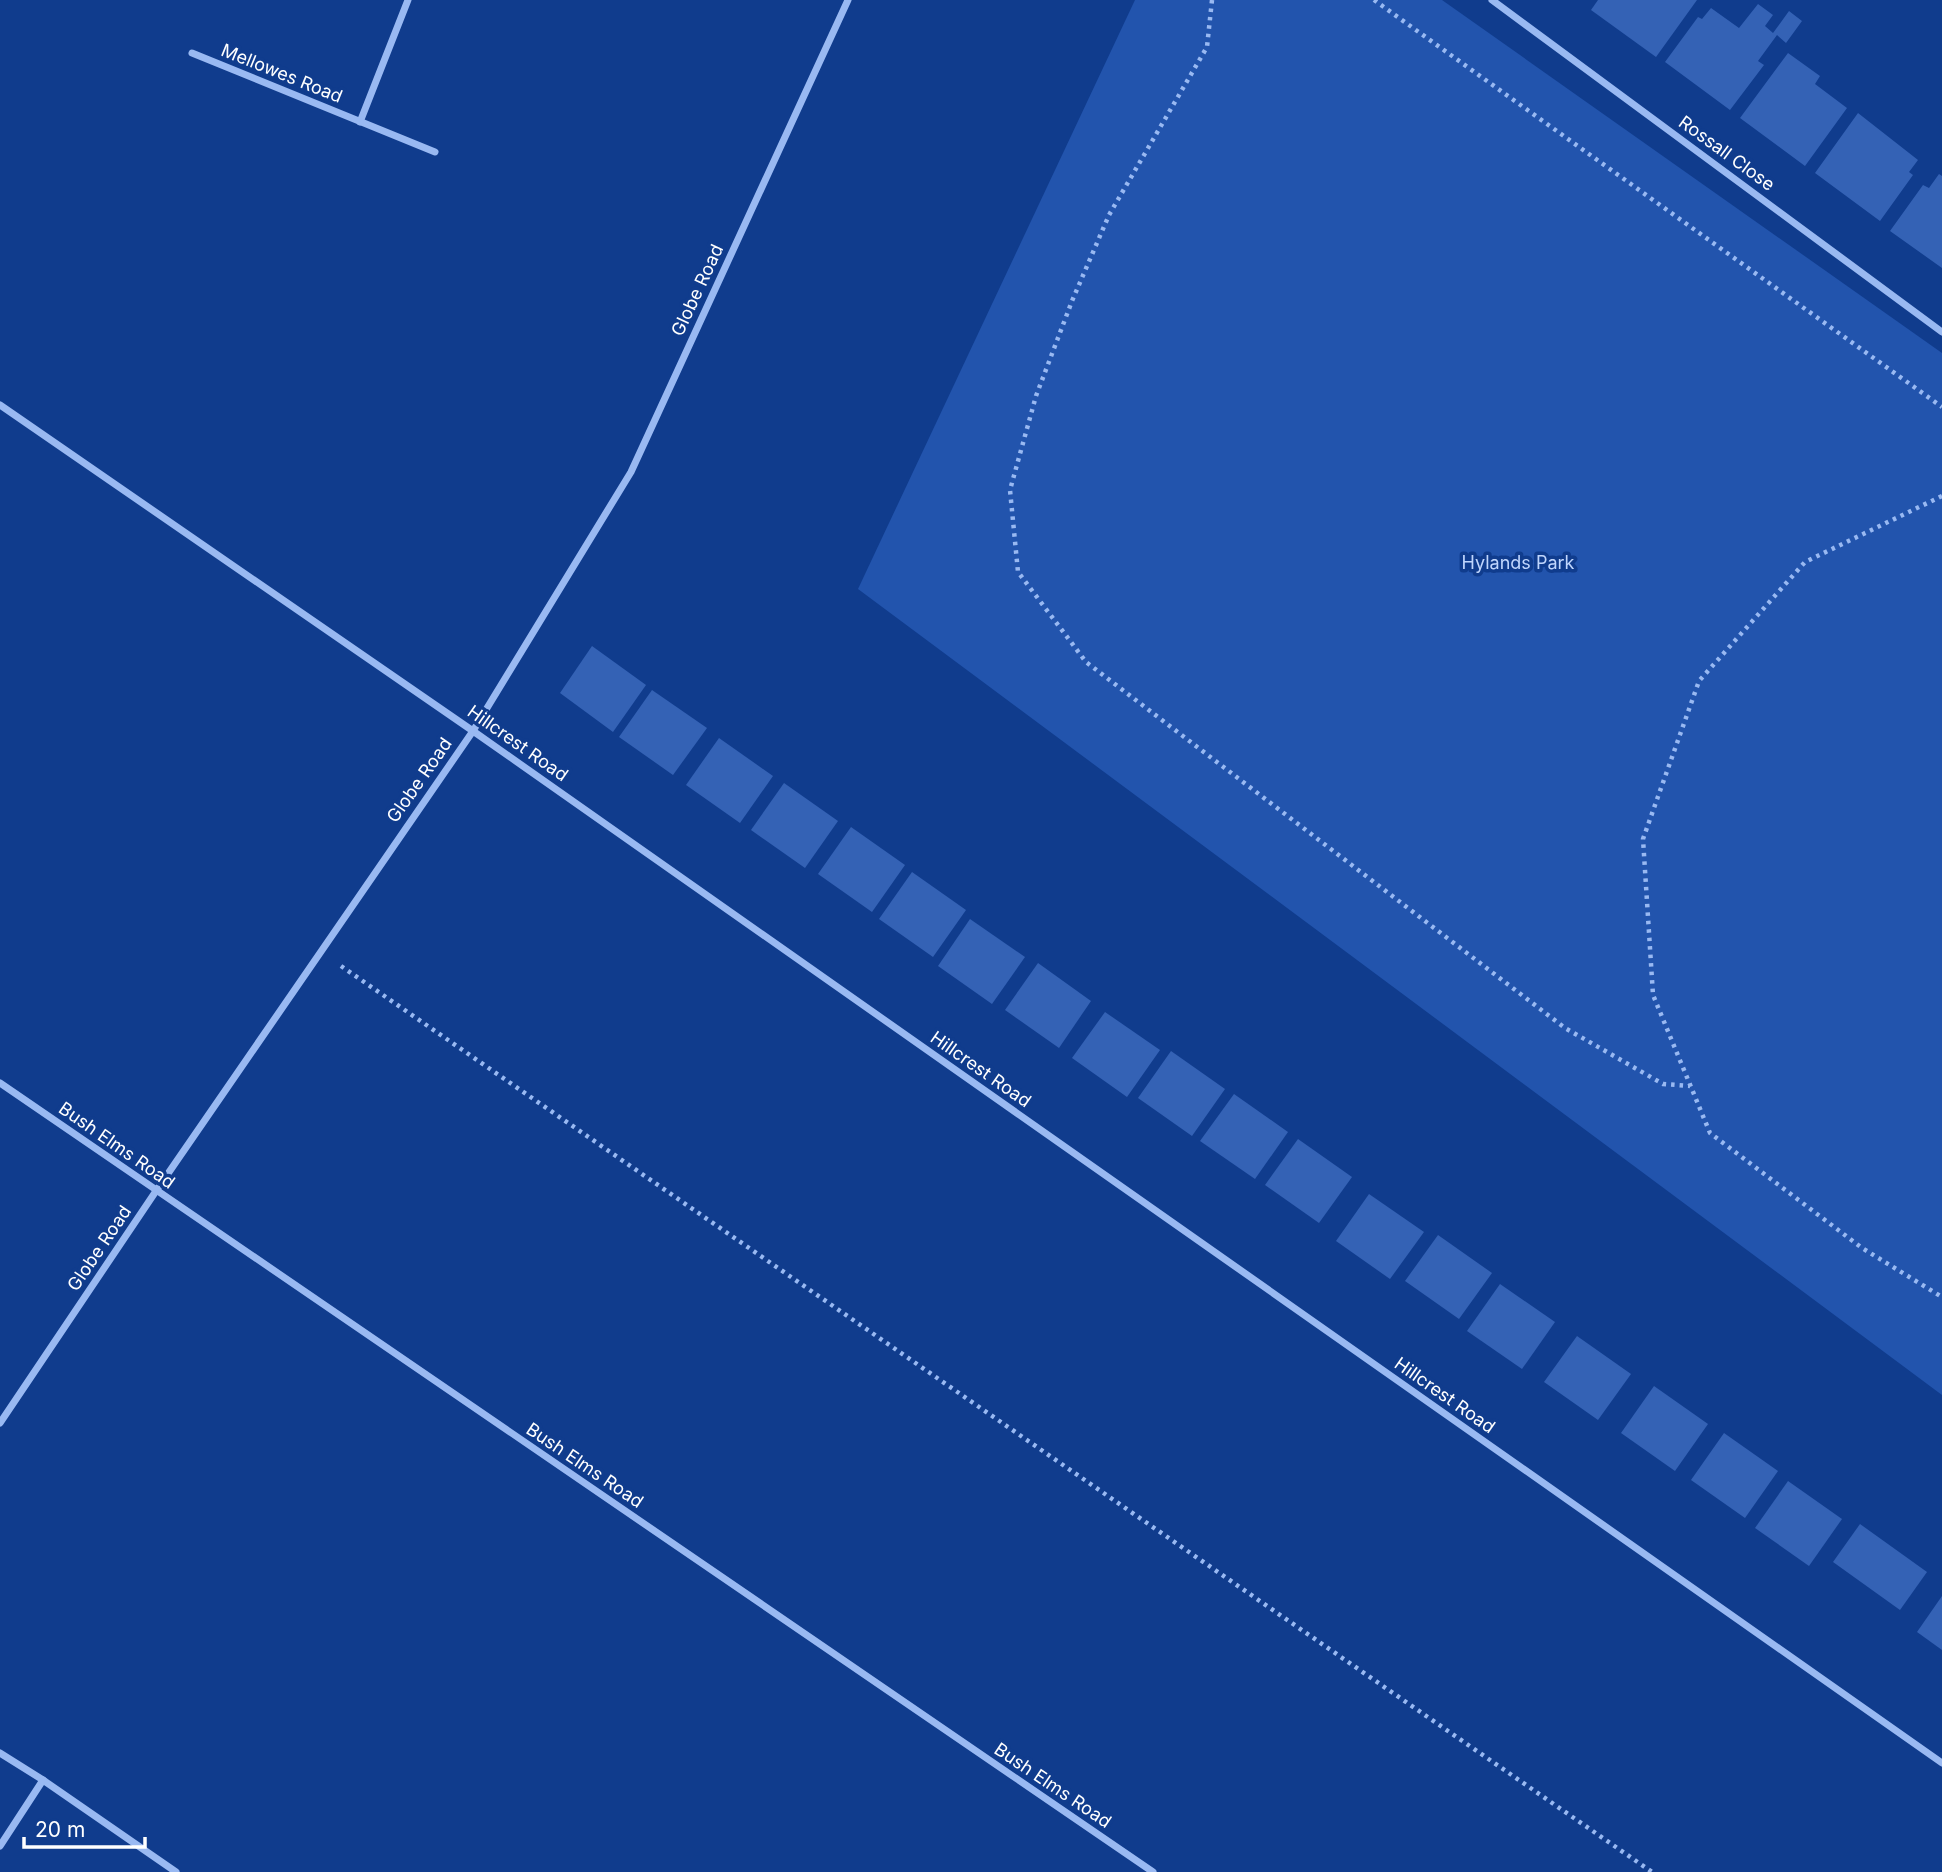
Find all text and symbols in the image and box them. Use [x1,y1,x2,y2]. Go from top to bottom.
street label: Mellowes Road [218,39,346,107]
street label: Rossall Close [1675,111,1779,195]
street label: Globe Road [667,241,727,339]
park label: Hylands Park [1462,552,1575,573]
street label: Hillcrest Road [464,701,572,785]
street label: Globe Road [382,734,456,826]
street label: Hillcrest Road [927,1027,1035,1111]
street label: Bush Elms Road [55,1097,179,1193]
street label: Globe Road [63,1201,135,1295]
street label: Hillcrest Road [1391,1353,1499,1437]
street label: Bush Elms Road [523,1418,647,1512]
street label: Bush Elms Road [991,1738,1115,1832]
scale bar [24,1806,145,1850]
text: 20 m [35,1817,85,1842]

